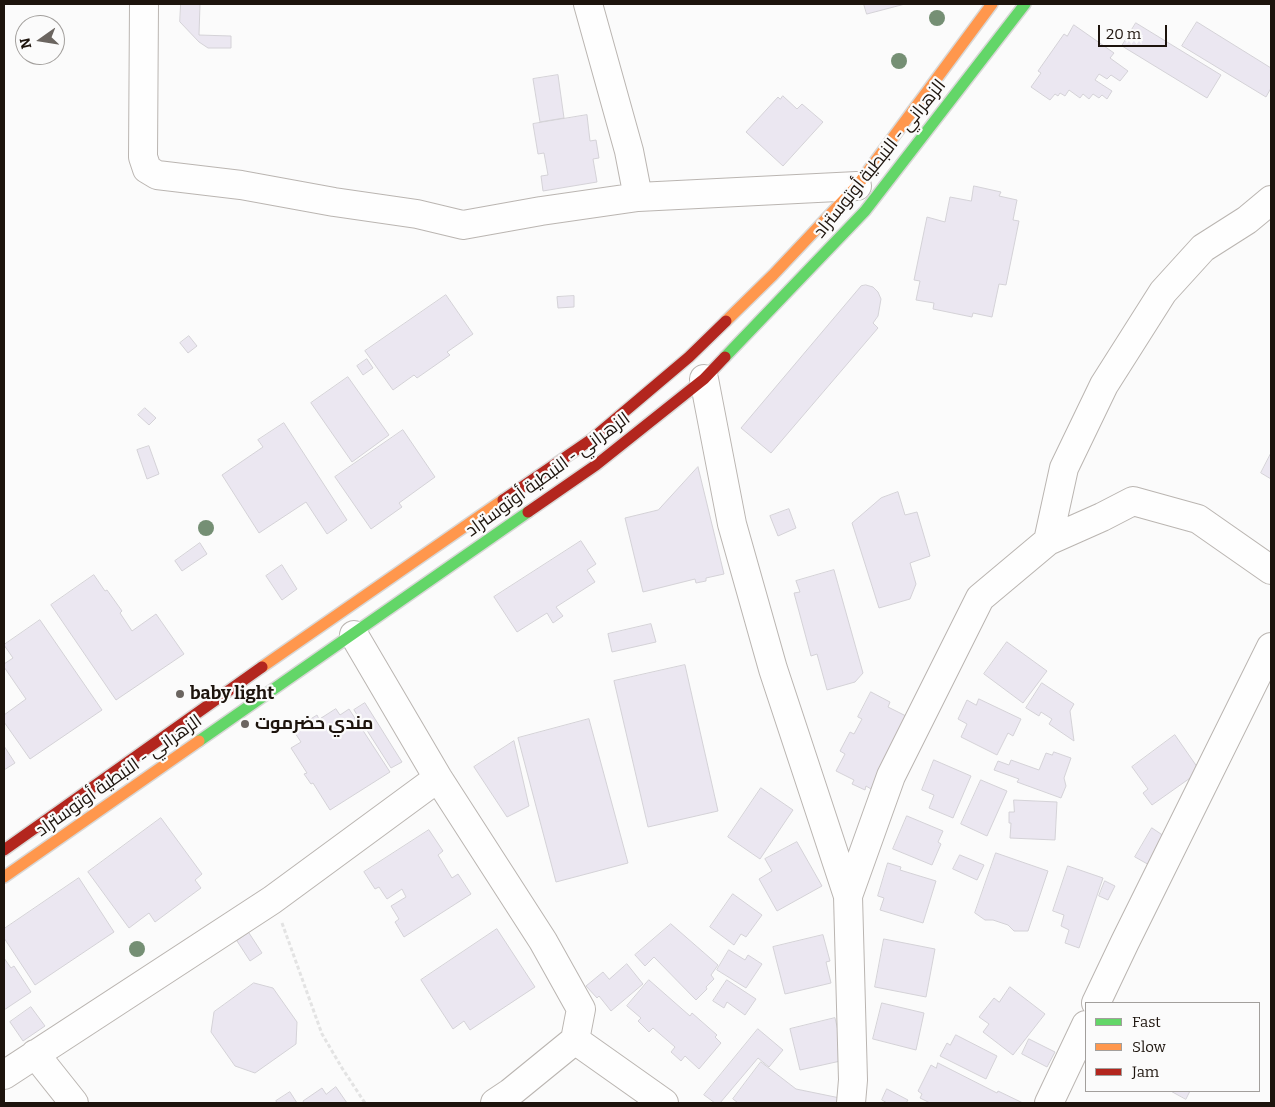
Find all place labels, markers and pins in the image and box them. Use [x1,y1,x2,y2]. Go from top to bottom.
place label: baby light [190,683,274,705]
marker: baby light [174,688,186,700]
place label: مندي حضرموت [255,713,373,735]
marker: مندي حضرموت [239,718,251,730]

